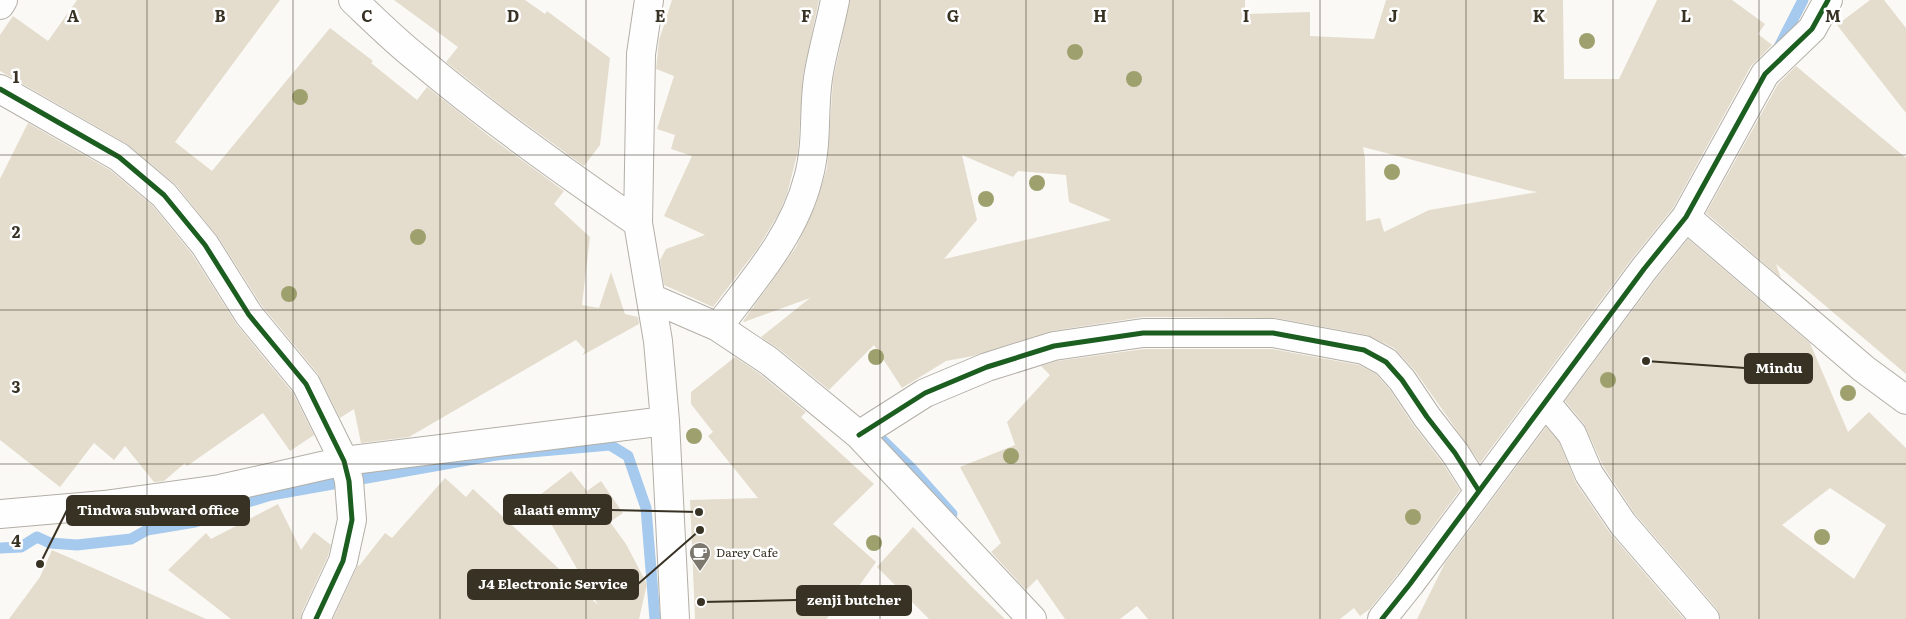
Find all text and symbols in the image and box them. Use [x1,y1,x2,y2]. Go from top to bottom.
text: A [67,3,79,27]
text: B [214,3,226,27]
text: C [361,3,373,27]
text: D [507,3,519,27]
text: E [655,3,666,27]
text: F [801,3,811,27]
text: G [947,3,959,27]
text: H [1093,3,1107,27]
text: I [1243,3,1249,27]
text: J [1388,3,1398,27]
text: K [1533,3,1546,27]
text: L [1681,3,1691,27]
text: M [1825,3,1841,27]
text: 1 [13,64,20,88]
text: 2 [12,219,21,243]
callout: Mindu [1745,354,1812,383]
text: Mindu [1756,357,1803,377]
text: 3 [12,374,21,398]
callout: alaati emmy [504,495,611,524]
callout: Tindwa subward office [67,496,249,525]
text: Tindwa subward office [77,499,239,519]
text: alaati emmy [514,499,601,519]
text: 4 [11,528,21,552]
cafe icon: Darey Cafe [688,541,712,572]
place label: Darey Cafe [716,543,778,561]
callout: J4 Electronic Service [468,570,638,599]
text: J4 Electronic Service [478,573,628,593]
callout: zenji butcher [797,586,911,615]
text: zenji butcher [807,589,901,609]

